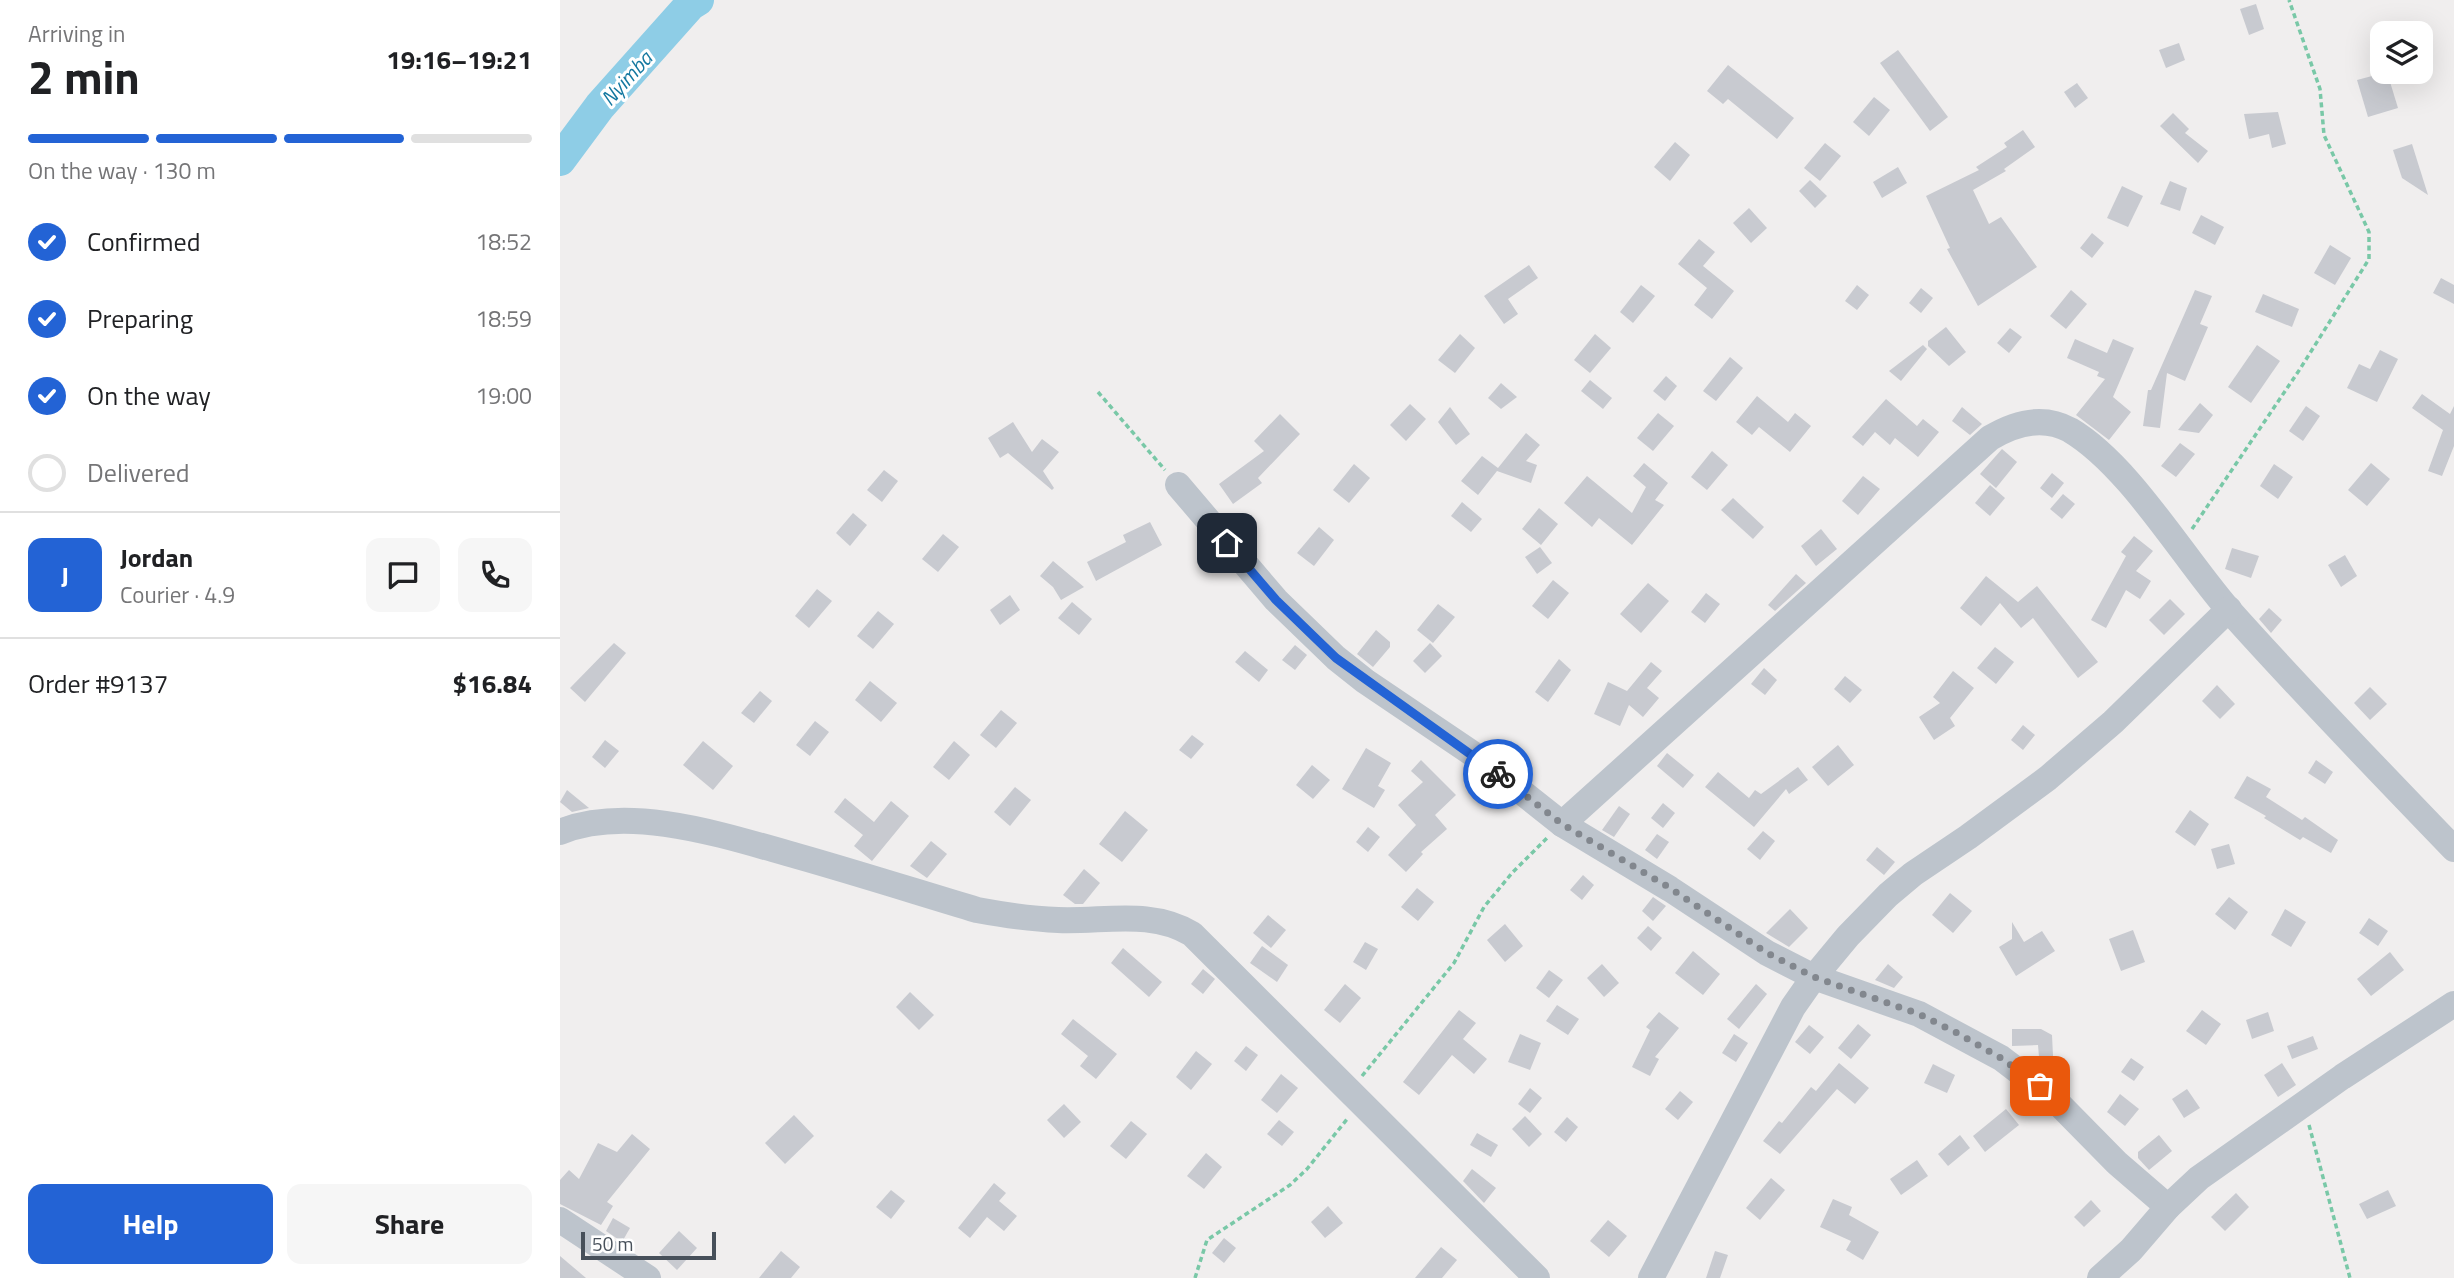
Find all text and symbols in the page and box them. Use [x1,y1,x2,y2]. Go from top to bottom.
text: Arriving in [28,16,125,51]
map controls [2370,21,2433,84]
button: layers [2370,21,2433,84]
text: 19:16–19:21 [386,40,532,79]
text: 2 min [28,42,140,112]
water label: Nyimba [593,42,660,113]
text: On the way · 130 m [28,153,216,188]
text: Confirmed [87,222,201,261]
icon: check [28,223,66,261]
text: 18:52 [475,224,532,259]
text: Preparing [87,299,193,338]
icon: check [28,300,66,338]
text: 18:59 [475,301,532,336]
text: On the way [87,376,211,415]
icon: check [28,377,66,415]
text: 19:00 [475,378,532,413]
text: Delivered [87,453,190,492]
pin [1197,513,1257,573]
icon: home [1208,524,1246,562]
text: Jordan [120,538,193,577]
button: chat [366,538,440,612]
button: phone [458,538,532,612]
text: J [61,556,69,595]
text: Courier · 4.9 [120,577,235,612]
text: Order #9137 [28,664,168,703]
text: $16.84 [453,664,532,703]
courier [1463,739,1533,809]
icon: bike [1479,755,1517,793]
pin [2010,1056,2070,1116]
icon: bag [2021,1067,2059,1105]
button: Help [28,1184,273,1264]
button: Share [287,1184,532,1264]
scale bar [581,1229,716,1261]
text: 50 m [592,1229,633,1258]

